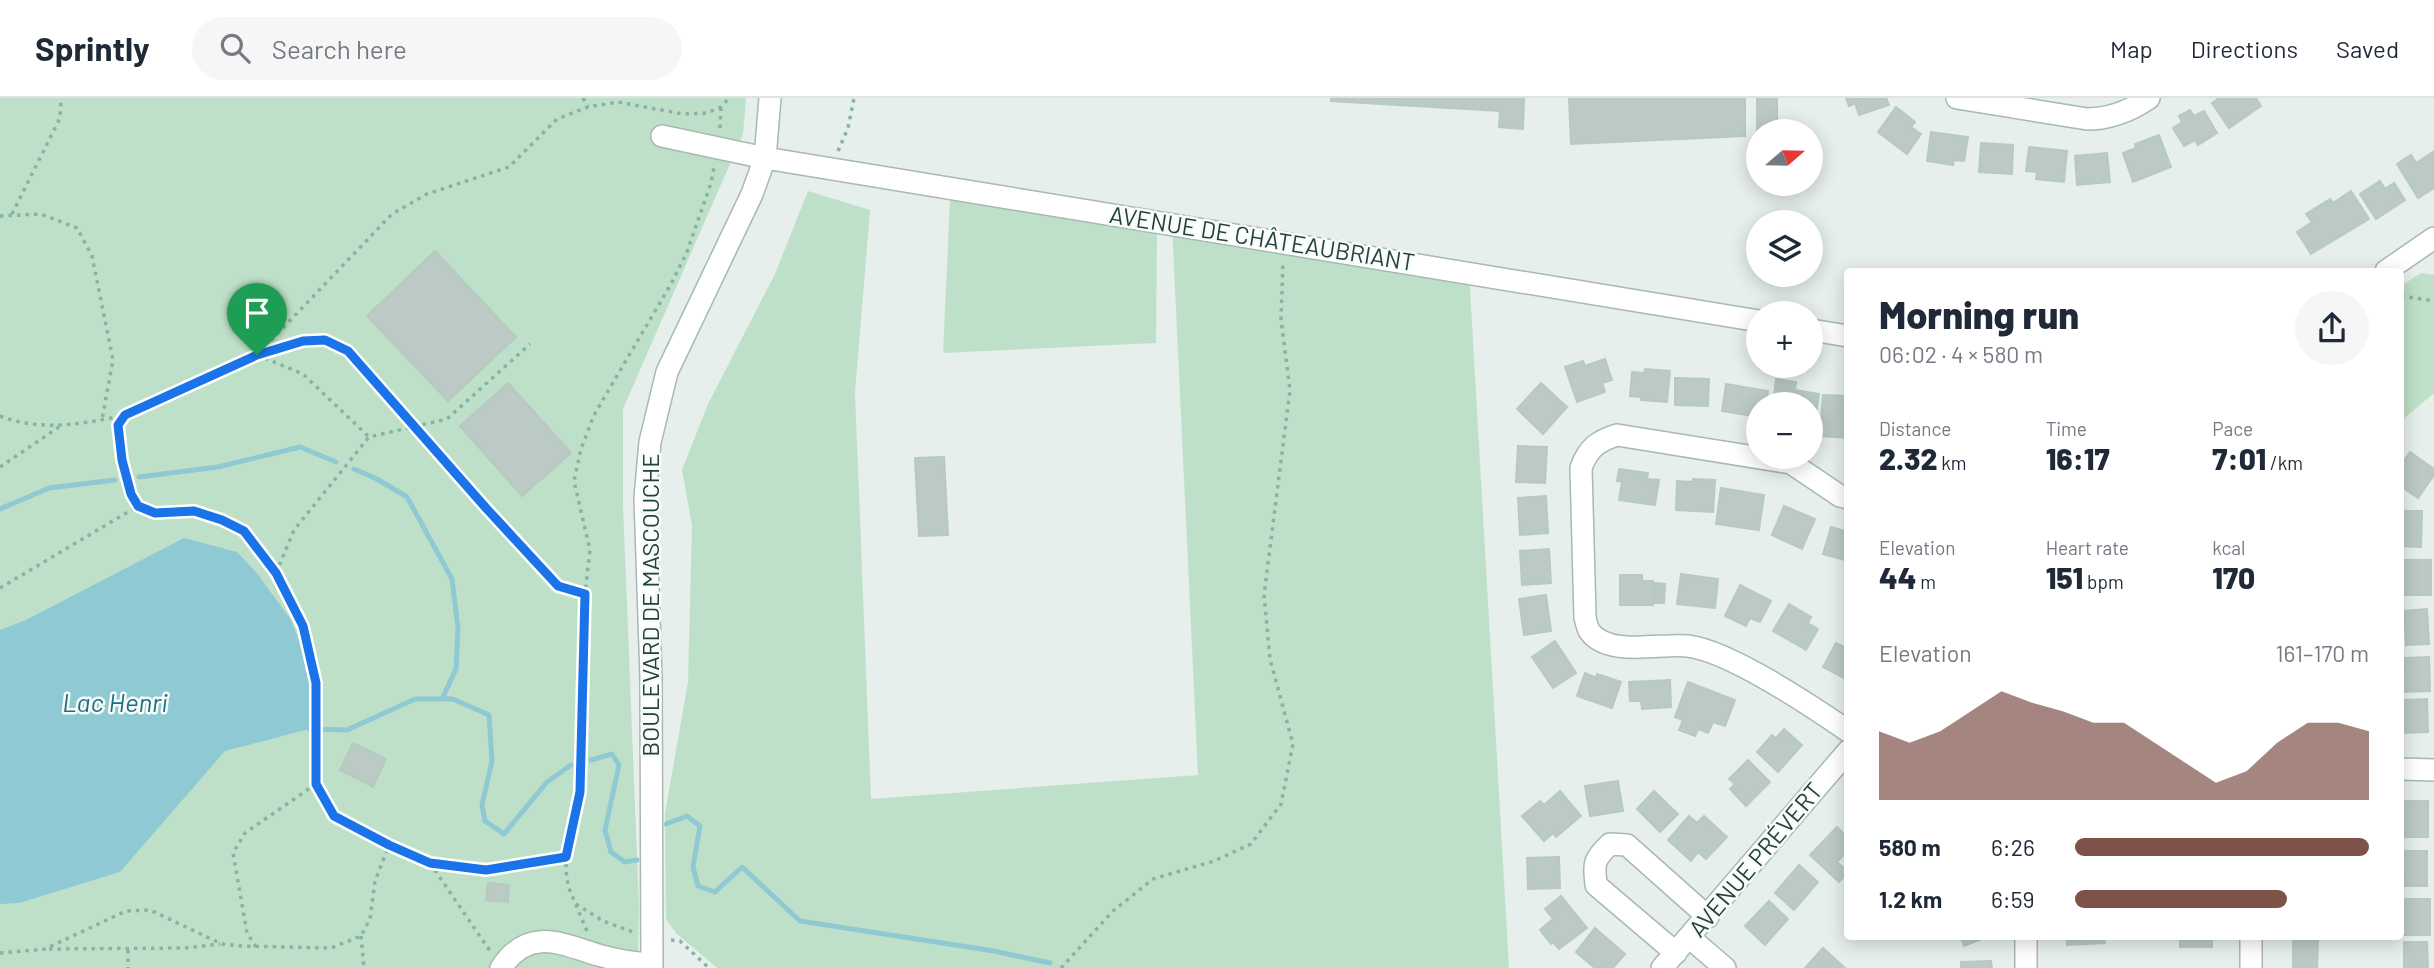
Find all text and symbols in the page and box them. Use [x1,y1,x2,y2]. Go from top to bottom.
search box [192,17,682,80]
text: Sprintly [35,28,150,68]
icon: search [216,29,254,67]
text: Search here [272,33,407,64]
text: Map [2110,34,2153,63]
text: Directions [2191,34,2298,63]
text: Saved [2336,34,2399,63]
north arrow [1746,119,1824,196]
map controls [1746,119,1823,469]
street label: AVENUE DE CHÂTEAUBRIANT [1107,199,1417,276]
button: layers [1746,210,1823,287]
pin [227,283,287,355]
text: Morning run [1879,291,2079,337]
button: share [2295,291,2369,365]
icon: arrive [238,294,276,332]
button: + [1746,301,1823,378]
text: 06:02 · 4 × 580 m [1879,340,2043,368]
button: − [1746,392,1823,469]
text: Distance [1879,417,1951,440]
text: Time [2046,417,2087,440]
text: Pace [2212,417,2253,440]
text: 2.32 [1879,440,1938,476]
text: 16:17 [2046,440,2110,476]
text: 7:01 [2212,440,2266,476]
text: km [1938,451,1967,474]
text: /km [2266,451,2303,474]
street label: BOULEVARD DE MASCOUCHE [635,453,664,757]
text: Elevation [1879,536,1956,559]
text: Heart rate [2046,536,2129,559]
text: kcal [2212,536,2245,559]
text: 44 [1879,559,1916,595]
text: 151 [2046,559,2083,595]
text: 170 [2212,559,2255,595]
text: m [1916,570,1936,593]
text: bpm [2083,570,2124,593]
text: Elevation [1879,639,1972,667]
text: 161–170 m [2276,639,2369,667]
water label: Lac Henri [62,686,168,717]
street label: AVENUE PRÉVERT [1682,776,1828,942]
text: 580 m [1879,833,1941,861]
text: 6:26 [1991,833,2035,861]
text: 1.2 km [1879,885,1942,913]
text: 6:59 [1991,885,2034,913]

